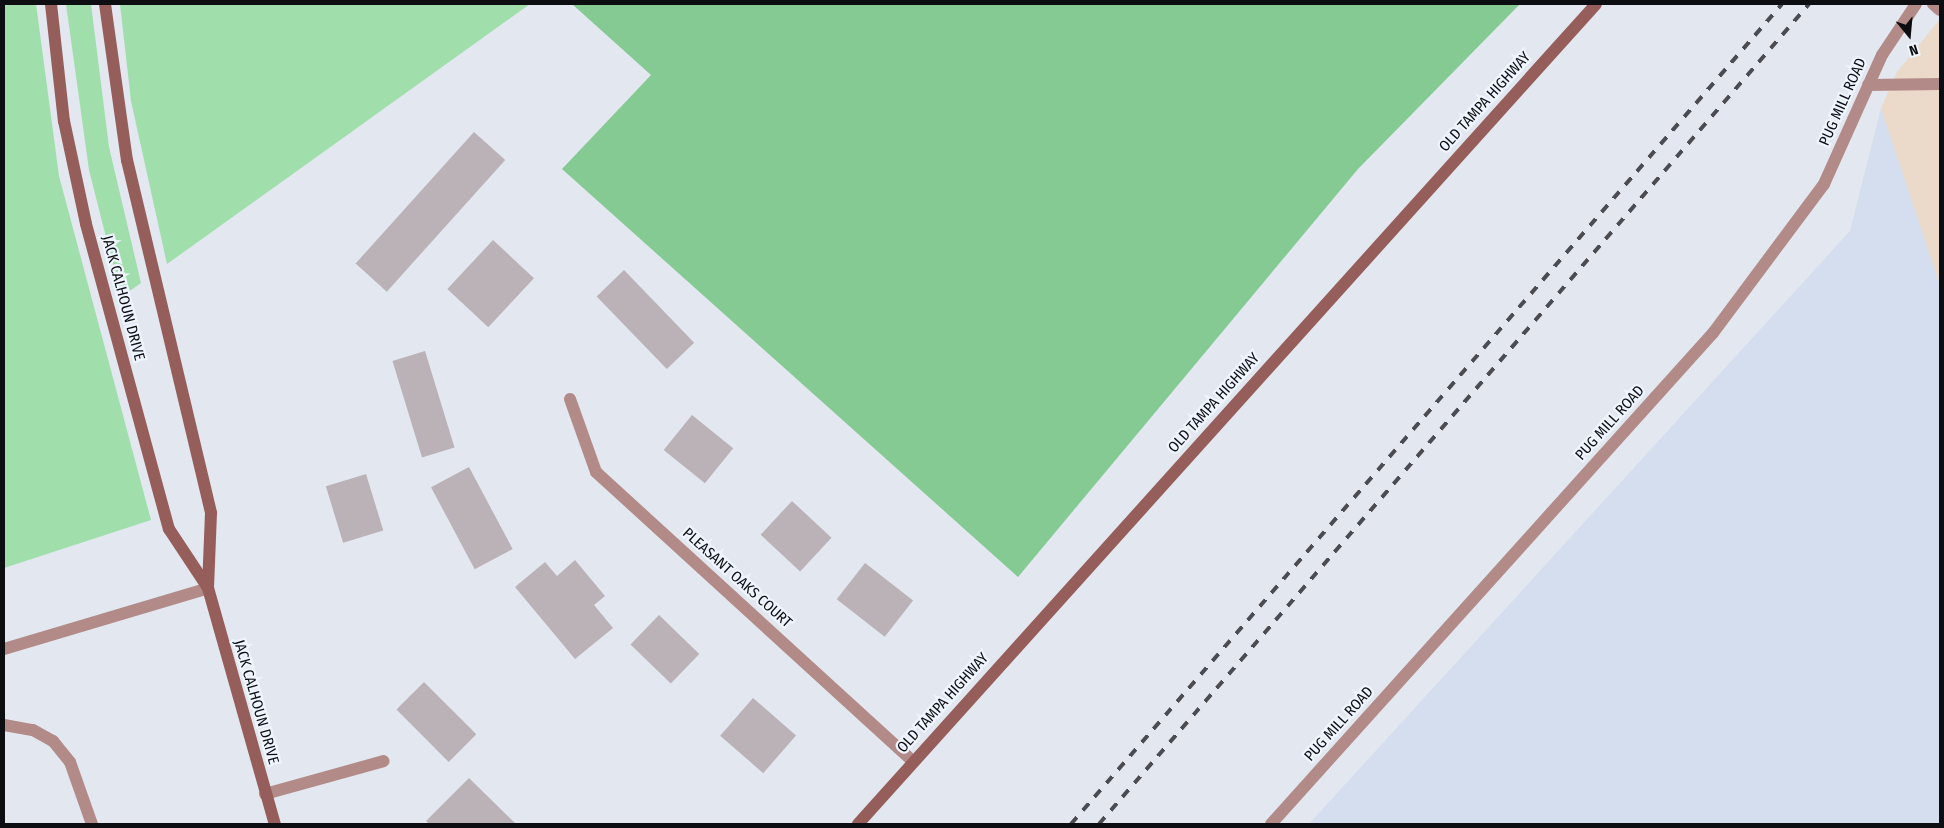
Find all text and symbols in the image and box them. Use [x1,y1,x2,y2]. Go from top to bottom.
north arrow [1884,10,1934,60]
text: N [1907,40,1920,59]
street label: OLD TAMPA HIGHWAY [1435,48,1535,156]
street label: PUG MILL ROAD [1816,55,1870,149]
street label: JACK CALHOUN DRIVE [98,234,148,362]
street label: OLD TAMPA HIGHWAY [1164,349,1264,457]
street label: PUG MILL ROAD [1572,382,1648,464]
street label: PLEASANT OAKS COURT [679,524,795,632]
street label: JACK CALHOUN DRIVE [230,638,282,766]
street label: OLD TAMPA HIGHWAY [893,649,993,757]
street label: PUG MILL ROAD [1301,683,1377,765]

